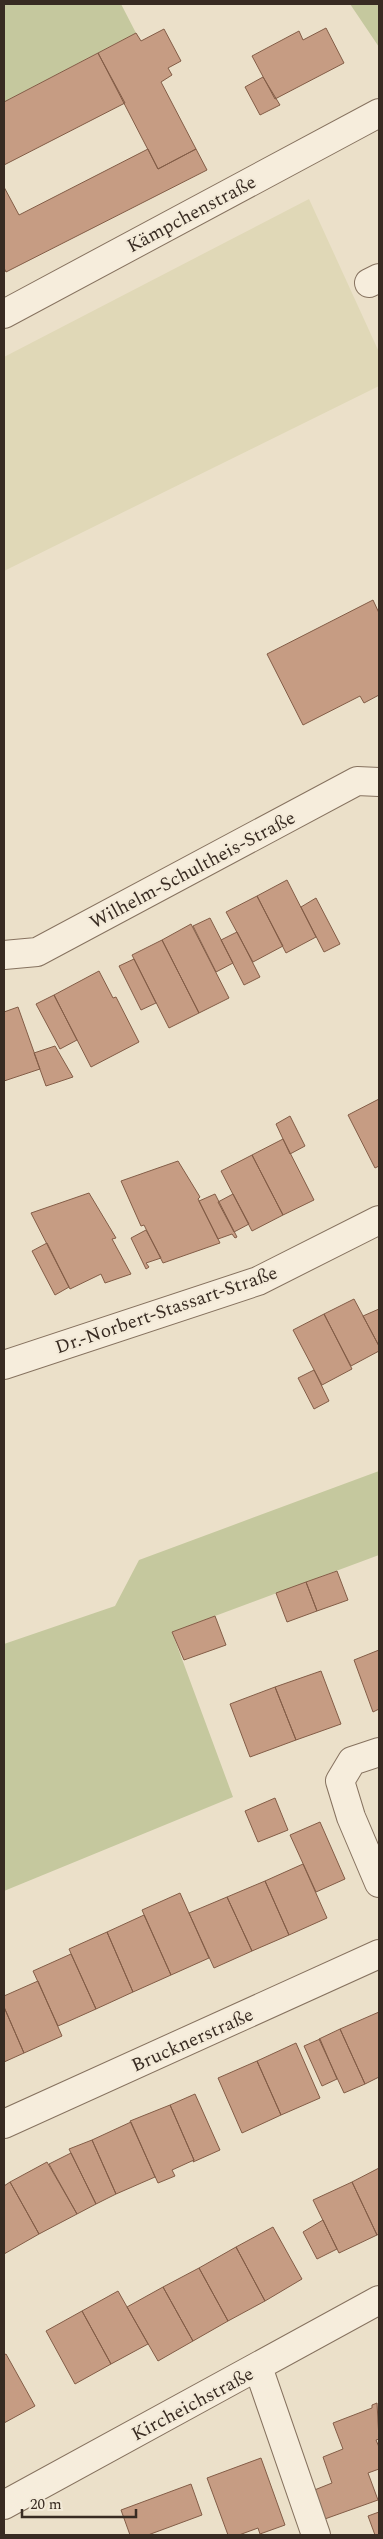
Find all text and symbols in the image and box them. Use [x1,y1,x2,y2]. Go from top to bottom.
street label: Kämpchenstraße [122,168,262,261]
street label: Wilhelm-Schultheis-Straße [85,804,301,937]
street label: Dr.-Norbert-Stassart-Straße [51,1259,282,1362]
street label: Brucknerstraße [127,2001,258,2080]
street label: Kircheichstraße [126,2360,259,2449]
scale bar [22,2486,136,2518]
text: 20 m [30,2493,62,2516]

